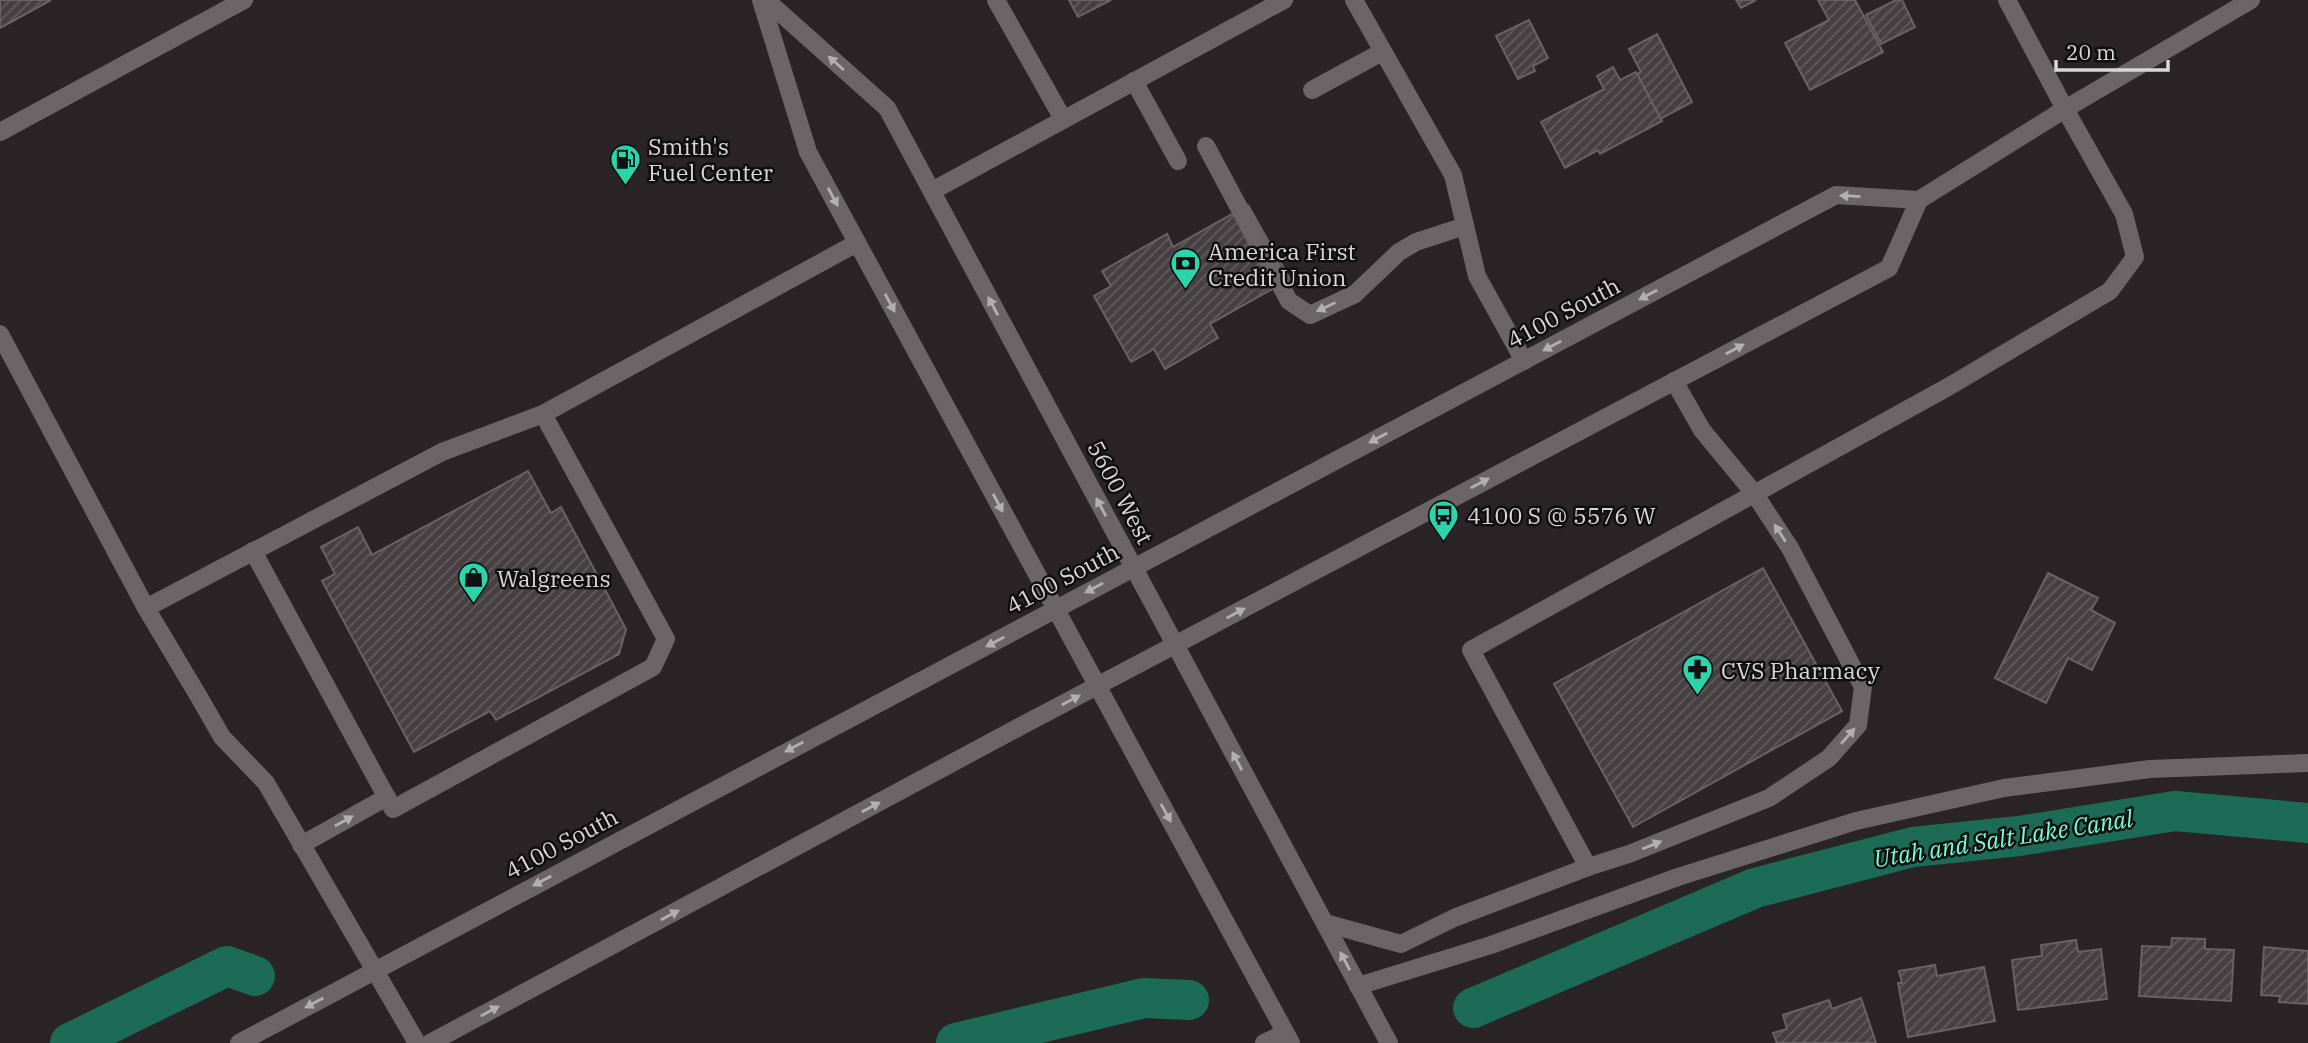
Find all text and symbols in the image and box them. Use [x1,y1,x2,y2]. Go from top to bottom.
scale bar [2056,28,2168,72]
text: 20 m [2066,38,2116,66]
one-way arrow [828,55,845,71]
place label: Smith's Fuel Center [648,131,773,187]
fuel station icon: Smith's Fuel Center [608,142,642,186]
one-way arrow [827,188,839,207]
one-way arrow [1839,190,1861,201]
place label: America First Credit Union [1208,236,1356,292]
bank icon: America First Credit Union [1168,247,1202,291]
street label: 4100 South [1501,270,1625,354]
one-way arrow [1638,289,1657,301]
one-way arrow [884,293,895,313]
one-way arrow [988,296,1000,316]
one-way arrow [1316,302,1336,313]
one-way arrow [1542,339,1562,351]
one-way arrow [1725,343,1744,355]
one-way arrow [1367,431,1387,443]
street label: 5600 West [1081,435,1161,549]
one-way arrow [1470,477,1490,489]
one-way arrow [992,493,1004,513]
one-way arrow [1095,497,1107,517]
bus stop icon: 4100 S @ 5576 W [1427,498,1461,542]
place label: 4100 S @ 5576 W [1467,500,1656,530]
one-way arrow [1773,523,1786,543]
street label: 4100 South [1000,536,1124,620]
shop icon: Walgreens [457,561,491,605]
place label: Walgreens [497,563,611,593]
one-way arrow [1085,582,1104,594]
one-way arrow [1226,607,1246,619]
one-way arrow [985,636,1005,647]
pharmacy icon: CVS Pharmacy [1681,653,1715,697]
place label: CVS Pharmacy [1721,655,1881,685]
one-way arrow [1061,694,1081,705]
one-way arrow [1840,727,1856,744]
one-way arrow [784,742,804,753]
one-way arrow [1232,751,1243,771]
street label: 4100 South [499,801,623,885]
one-way arrow [861,801,880,813]
water label: Utah and Salt Lake Canal [1871,801,2136,874]
one-way arrow [1160,803,1172,823]
one-way arrow [335,815,354,827]
one-way arrow [1642,839,1663,850]
one-way arrow [532,875,552,886]
one-way arrow [660,909,680,920]
one-way arrow [1339,952,1351,971]
one-way arrow [304,997,324,1009]
one-way arrow [480,1005,500,1017]

